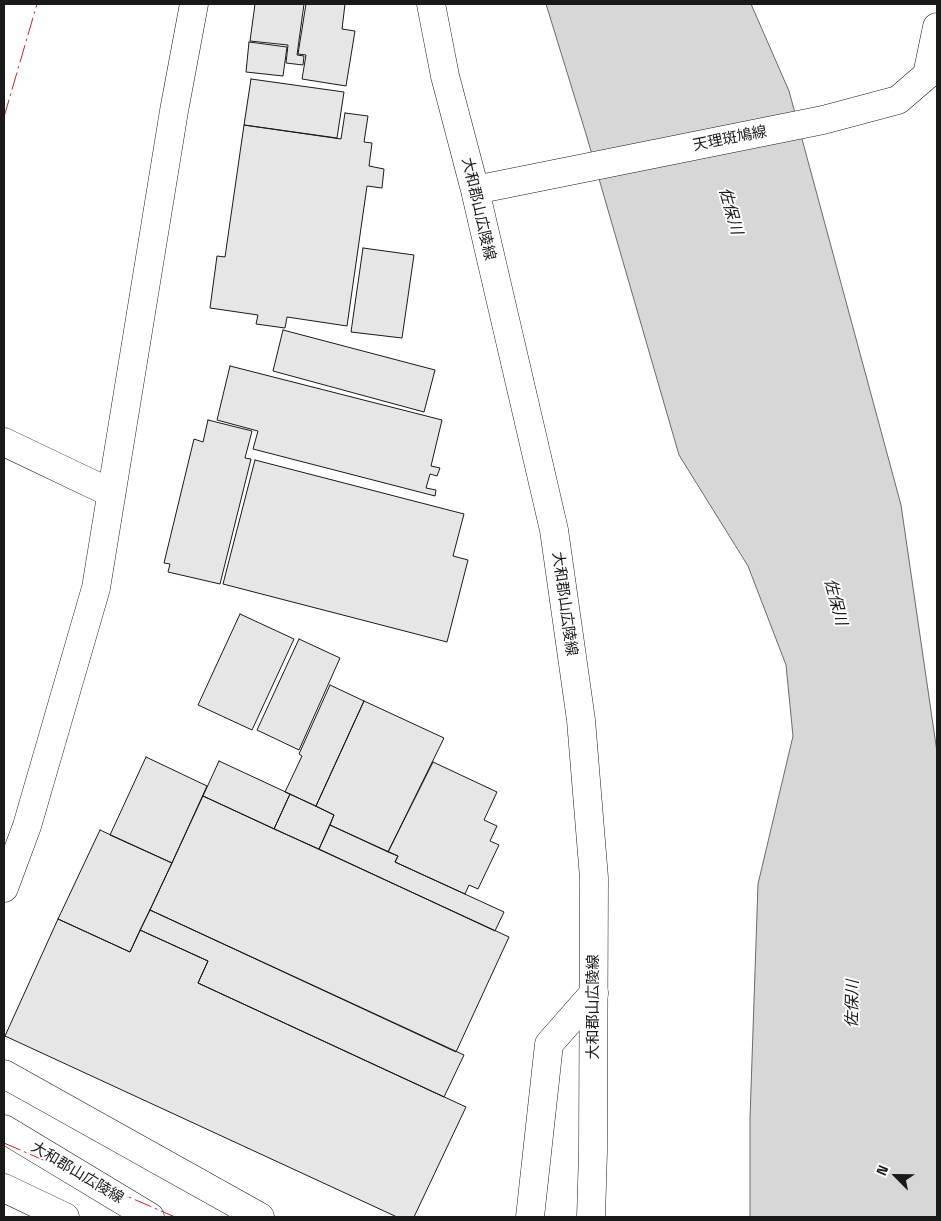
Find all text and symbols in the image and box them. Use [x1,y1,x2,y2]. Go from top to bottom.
street label: 天理斑鳩線 [691,123,769,155]
street label: 大和郡山広陵線 [457,156,499,262]
water label: 佐保川 [714,185,746,237]
street label: 大和郡山広陵線 [548,551,580,657]
water label: 佐保川 [820,576,850,628]
street label: 大和郡山広陵線 [585,955,603,1059]
water label: 佐保川 [843,980,863,1028]
street label: 大和郡山広陵線 [27,1138,127,1208]
north arrow [871,1151,921,1201]
text: N [872,1162,892,1178]

